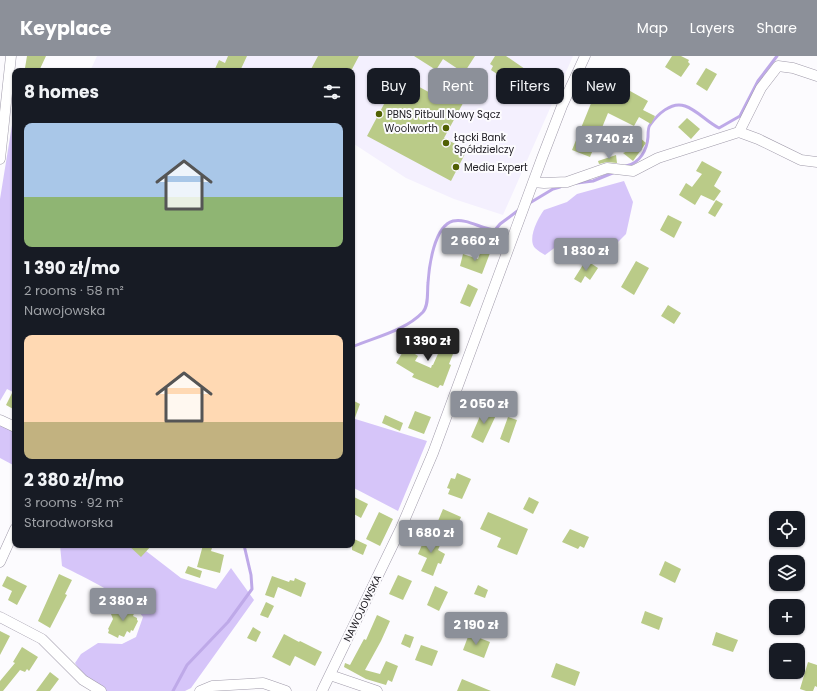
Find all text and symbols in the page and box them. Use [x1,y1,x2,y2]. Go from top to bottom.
text: Keyplace [20,15,112,42]
text: Map [637,18,668,38]
text: Layers [690,18,734,38]
text: Share [756,18,797,38]
chip: Buy [367,68,420,104]
chip: Rent [428,68,488,104]
chip: Filters [496,68,564,104]
chip: New [572,68,630,104]
text: 8 homes [24,80,99,104]
icon: filters [321,81,343,103]
place label: PBNS Pitbull Nowy Sącz [387,107,501,122]
marker: PBNS Pitbull Nowy Sącz [374,109,384,119]
place label: Woolworth [385,121,438,136]
marker: Woolworth [441,123,451,133]
pin: 3 740 zł [568,126,650,160]
text: 3 740 zł [585,129,633,148]
place label: Łącki Bank Spółdzielczy [454,130,515,157]
marker: Łącki Bank Spółdzielczy [441,138,451,148]
icon: home [148,149,220,221]
place label: Media Expert [464,160,528,175]
marker: Media Expert [451,162,461,172]
pin: 2 660 zł [434,228,516,262]
text: 2 660 zł [451,231,499,250]
pin: 1 830 zł [545,238,627,272]
text: 1 830 zł [563,241,609,260]
text: 1 390 zł/mo [24,256,120,280]
text: 2 rooms · 58 m² [24,281,124,300]
text: Nawojowska [24,301,105,320]
pin: 1 390 zł [387,328,469,362]
text: 1 390 zł [405,331,451,350]
icon: home [148,361,220,433]
pin: 2 050 zł [443,391,525,425]
text: 2 050 zł [460,394,508,413]
text: 2 380 zł/mo [24,468,124,492]
text: 3 rooms · 92 m² [24,493,123,512]
map controls [769,511,805,679]
button: locate [769,511,805,547]
text: Starodworska [24,513,113,532]
pin: 1 680 zł [390,520,472,554]
text: 1 680 zł [408,523,454,542]
button: layers [769,555,805,591]
street label: NAWOJOWSKA [340,572,385,644]
pin: 2 380 zł [82,588,164,622]
text: 2 380 zł [99,591,147,610]
button: + [769,599,805,635]
pin: 2 190 zł [435,612,517,646]
text: 2 190 zł [454,615,498,634]
button: − [769,643,805,679]

